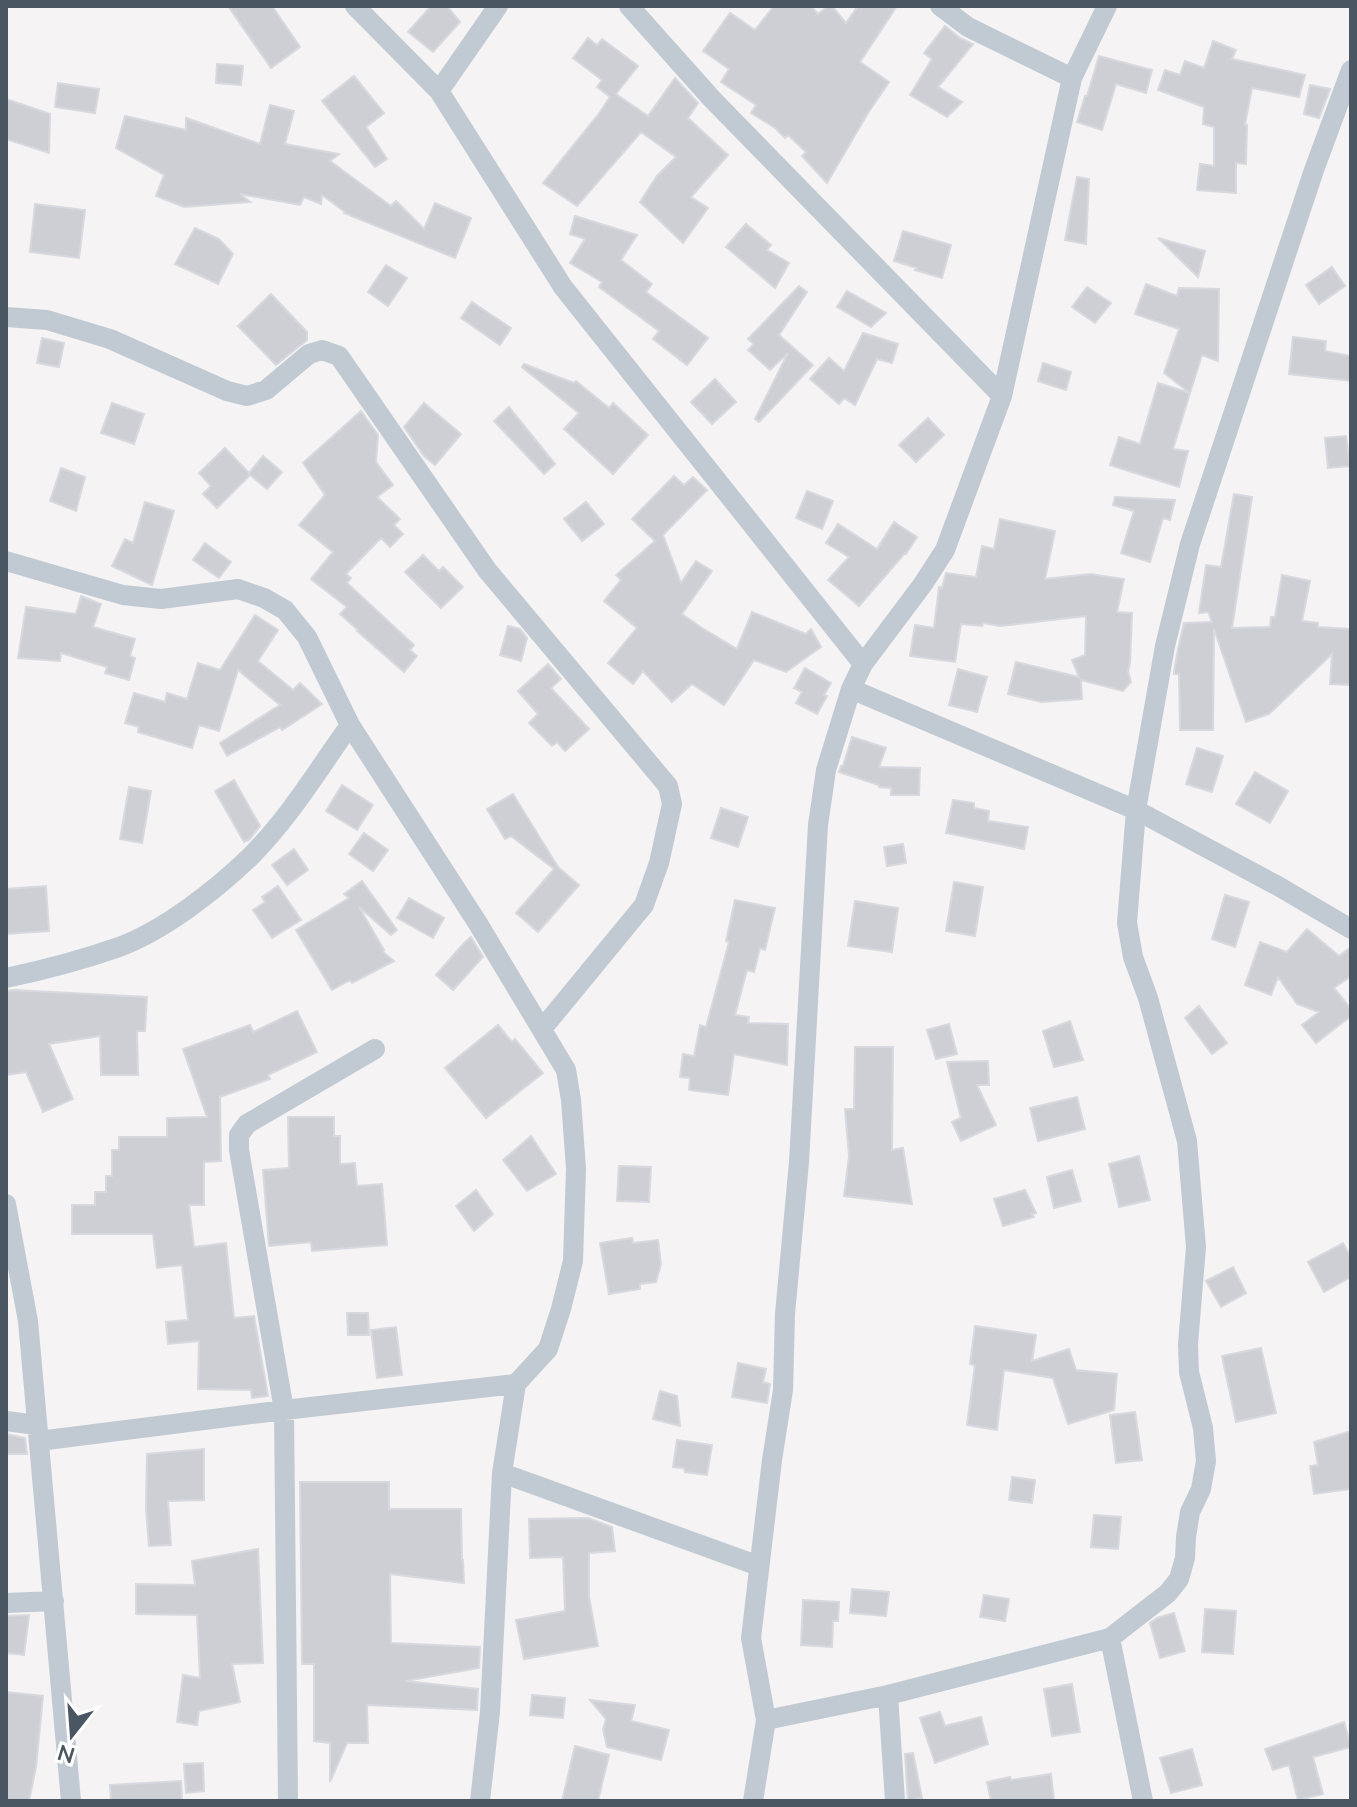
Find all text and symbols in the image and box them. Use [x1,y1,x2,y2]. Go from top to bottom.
north arrow [32,1695,112,1775]
text: N [54,1736,79,1770]

